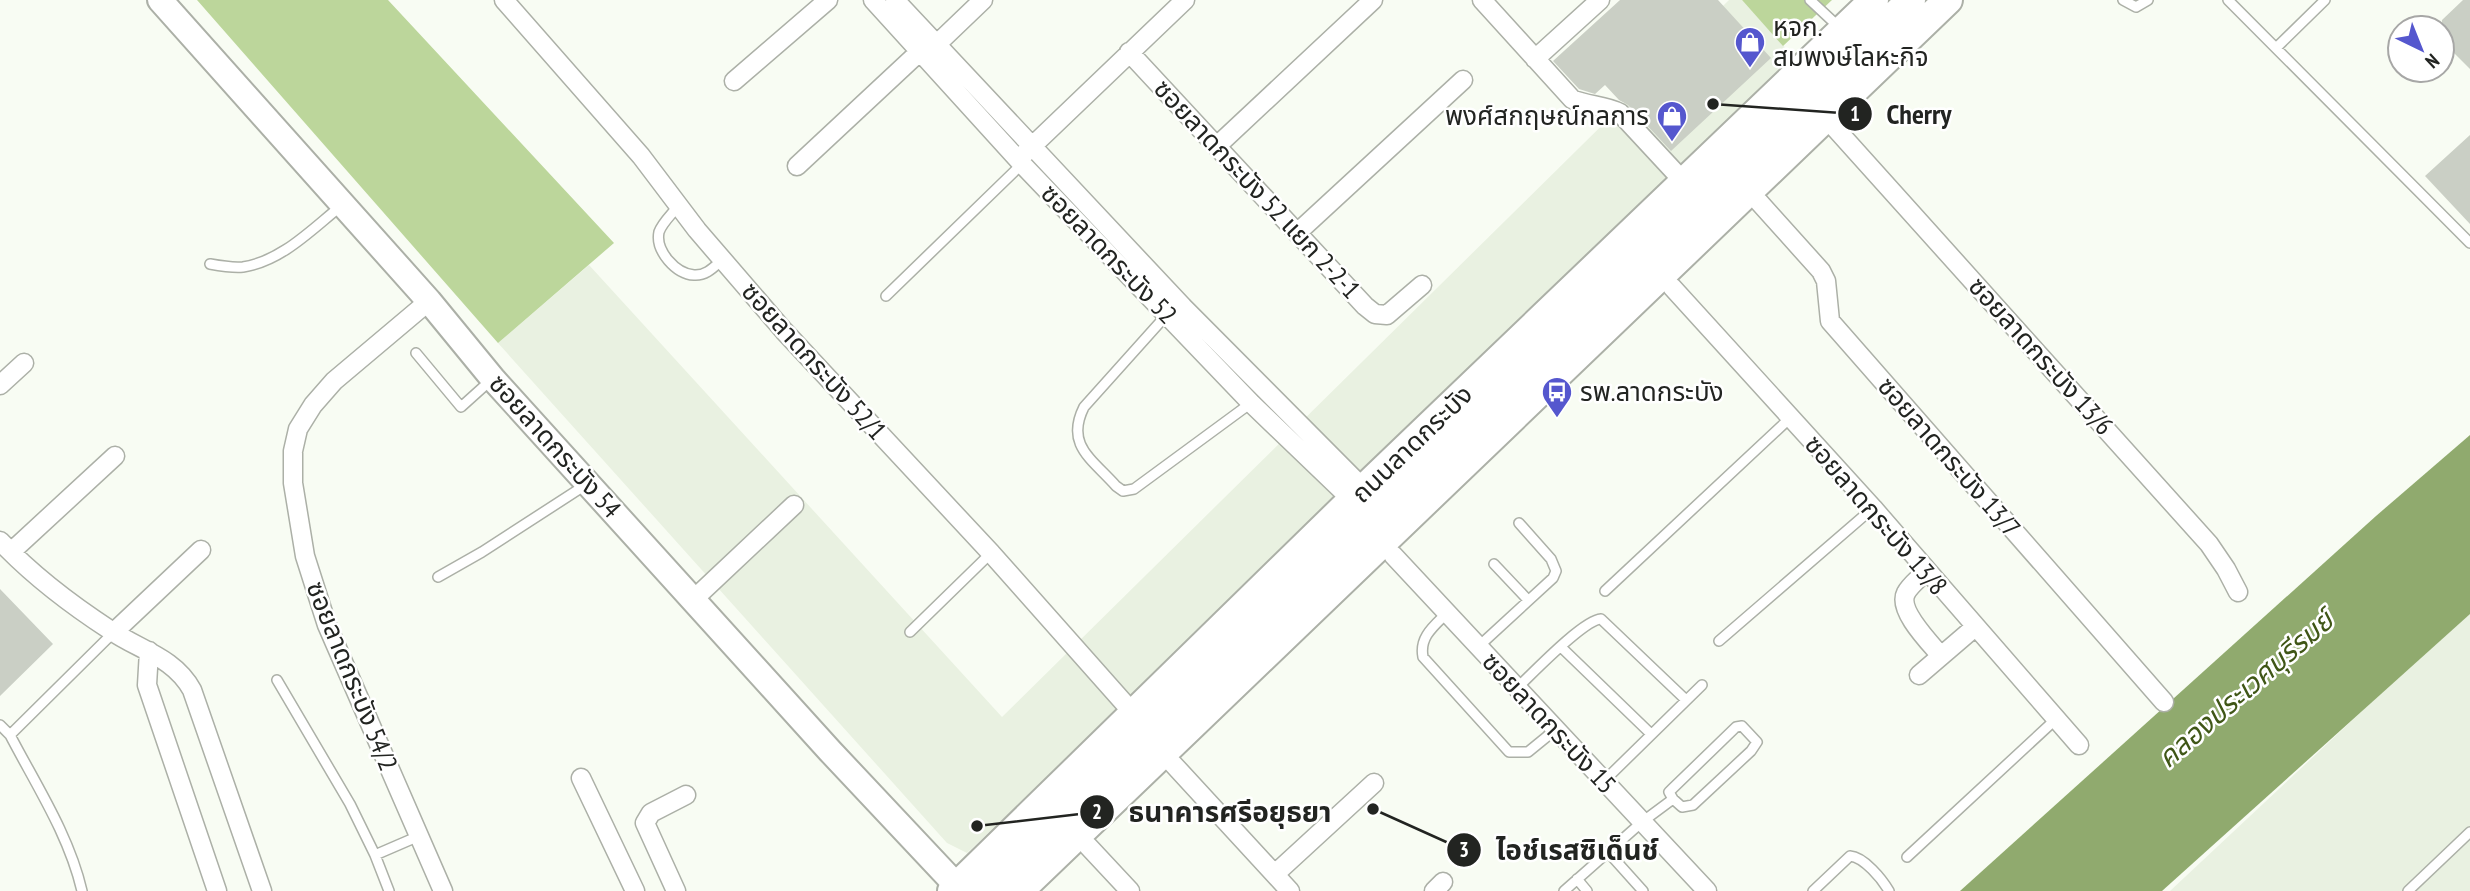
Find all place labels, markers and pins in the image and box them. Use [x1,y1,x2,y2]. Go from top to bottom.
place label: หจก. สมพงษ์โลหะกิจ [1773,10,1929,73]
shop icon: หจก. สมพงษ์โลหะกิจ [1733,25,1767,69]
callout: Cherry [1837,89,1965,138]
place label: พงศ์สกฤษณ์กลการ [1445,99,1649,132]
shop icon: พงศ์สกฤษณ์กลการ [1655,99,1689,143]
bus stop icon: รพ.ลาดกระบัง [1540,375,1574,419]
place label: รพ.ลาดกระบัง [1580,375,1724,408]
callout: ธนาคารศรีอยุธยา [1080,788,1346,837]
callout: ไอช์เรสซิเด็นช์ [1447,825,1672,874]

